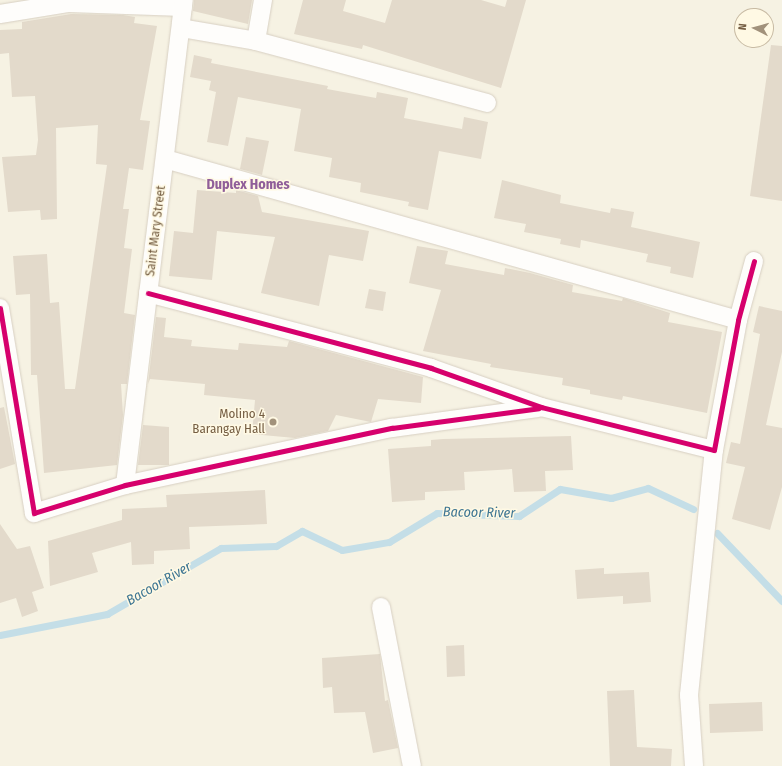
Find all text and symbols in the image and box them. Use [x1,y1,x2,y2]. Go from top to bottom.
north arrow [734,8,774,48]
text: N [736,23,749,31]
district label: Duplex Homes [206,177,290,193]
street label: Saint Mary Street [143,185,169,277]
place label: Molino 4 Barangay Hall [192,407,265,438]
marker: Molino 4 Barangay Hall [268,417,278,427]
water label: Bacoor River [443,504,515,522]
water label: Bacoor River [124,559,194,609]

